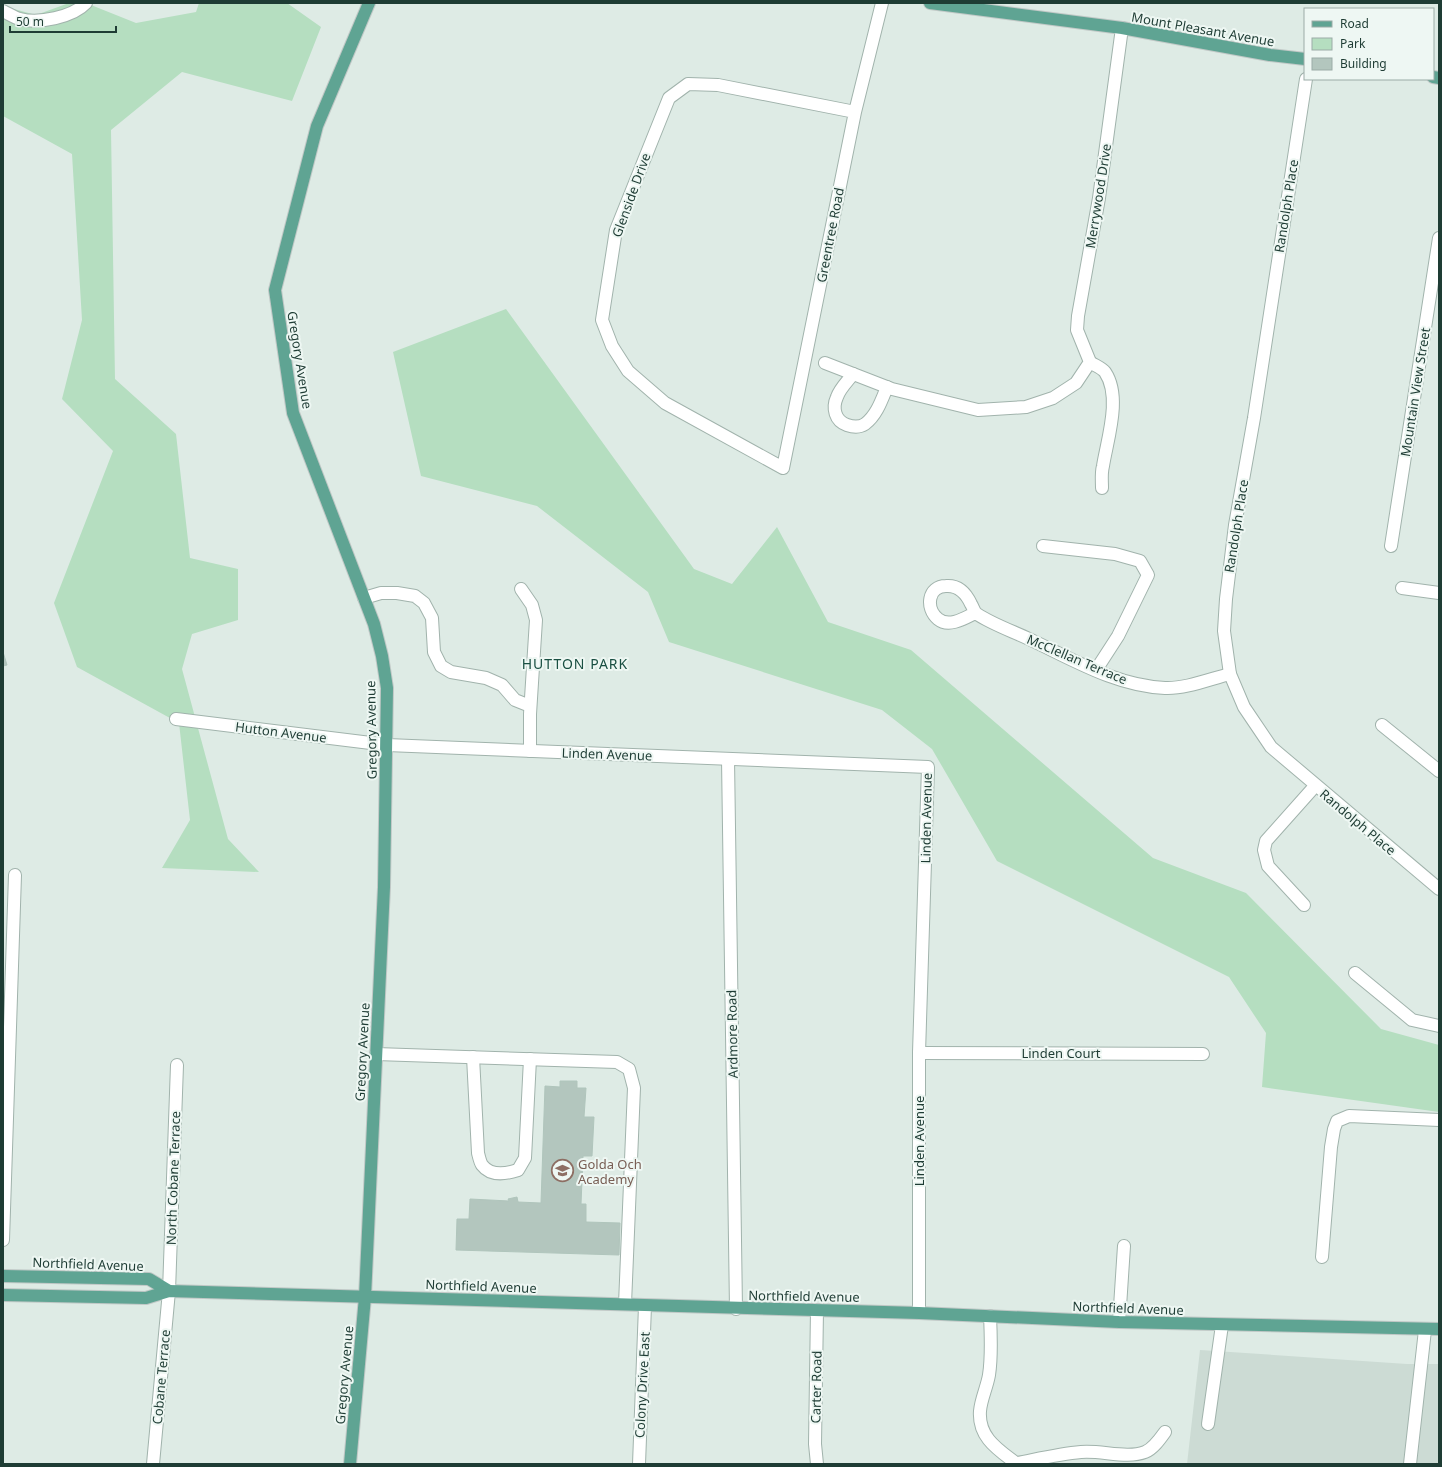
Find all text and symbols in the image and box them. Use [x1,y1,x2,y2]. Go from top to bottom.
scale bar [10,8,116,34]
street label: Mount Pleasant Avenue [1130,8,1276,50]
legend [1304,8,1434,80]
text: 50 m [16,13,44,30]
text: Road [1340,15,1369,32]
text: Park [1340,35,1366,52]
text: Building [1340,55,1387,72]
street label: Merrywood Drive [1081,142,1115,250]
street label: Glenside Drive [607,150,655,240]
street label: Randolph Place [1270,158,1302,254]
street label: Greentree Road [812,186,848,284]
street label: Gregory Avenue [283,310,317,410]
street label: Mountain View Street [1396,326,1434,458]
street label: Randolph Place [1220,478,1252,574]
street label: McClellan Terrace [1024,630,1130,688]
district label: HUTTON PARK [522,654,628,673]
street label: Gregory Avenue [361,680,381,780]
street label: Hutton Avenue [234,717,328,747]
street label: Linden Avenue [561,743,653,765]
street label: Linden Avenue [916,773,936,863]
street label: Randolph Place [1316,785,1400,859]
street label: Ardmore Road [722,990,742,1078]
street label: Gregory Avenue [350,1002,374,1102]
street label: Linden Court [1021,1044,1101,1062]
street label: Linden Avenue [910,1096,928,1186]
street label: North Cobane Terrace [162,1111,184,1245]
place label: Golda Och Academy [578,1155,642,1188]
school or university icon: Golda Och Academy [549,1158,575,1184]
street label: Northfield Avenue [32,1253,144,1275]
street label: Northfield Avenue [425,1275,537,1297]
street label: Northfield Avenue [748,1286,860,1306]
street label: Northfield Avenue [1072,1297,1184,1319]
street label: Gregory Avenue [331,1325,357,1425]
street label: Cobane Terrace [148,1329,174,1425]
street label: Colony Drive East [630,1331,654,1439]
street label: Carter Road [806,1350,826,1424]

